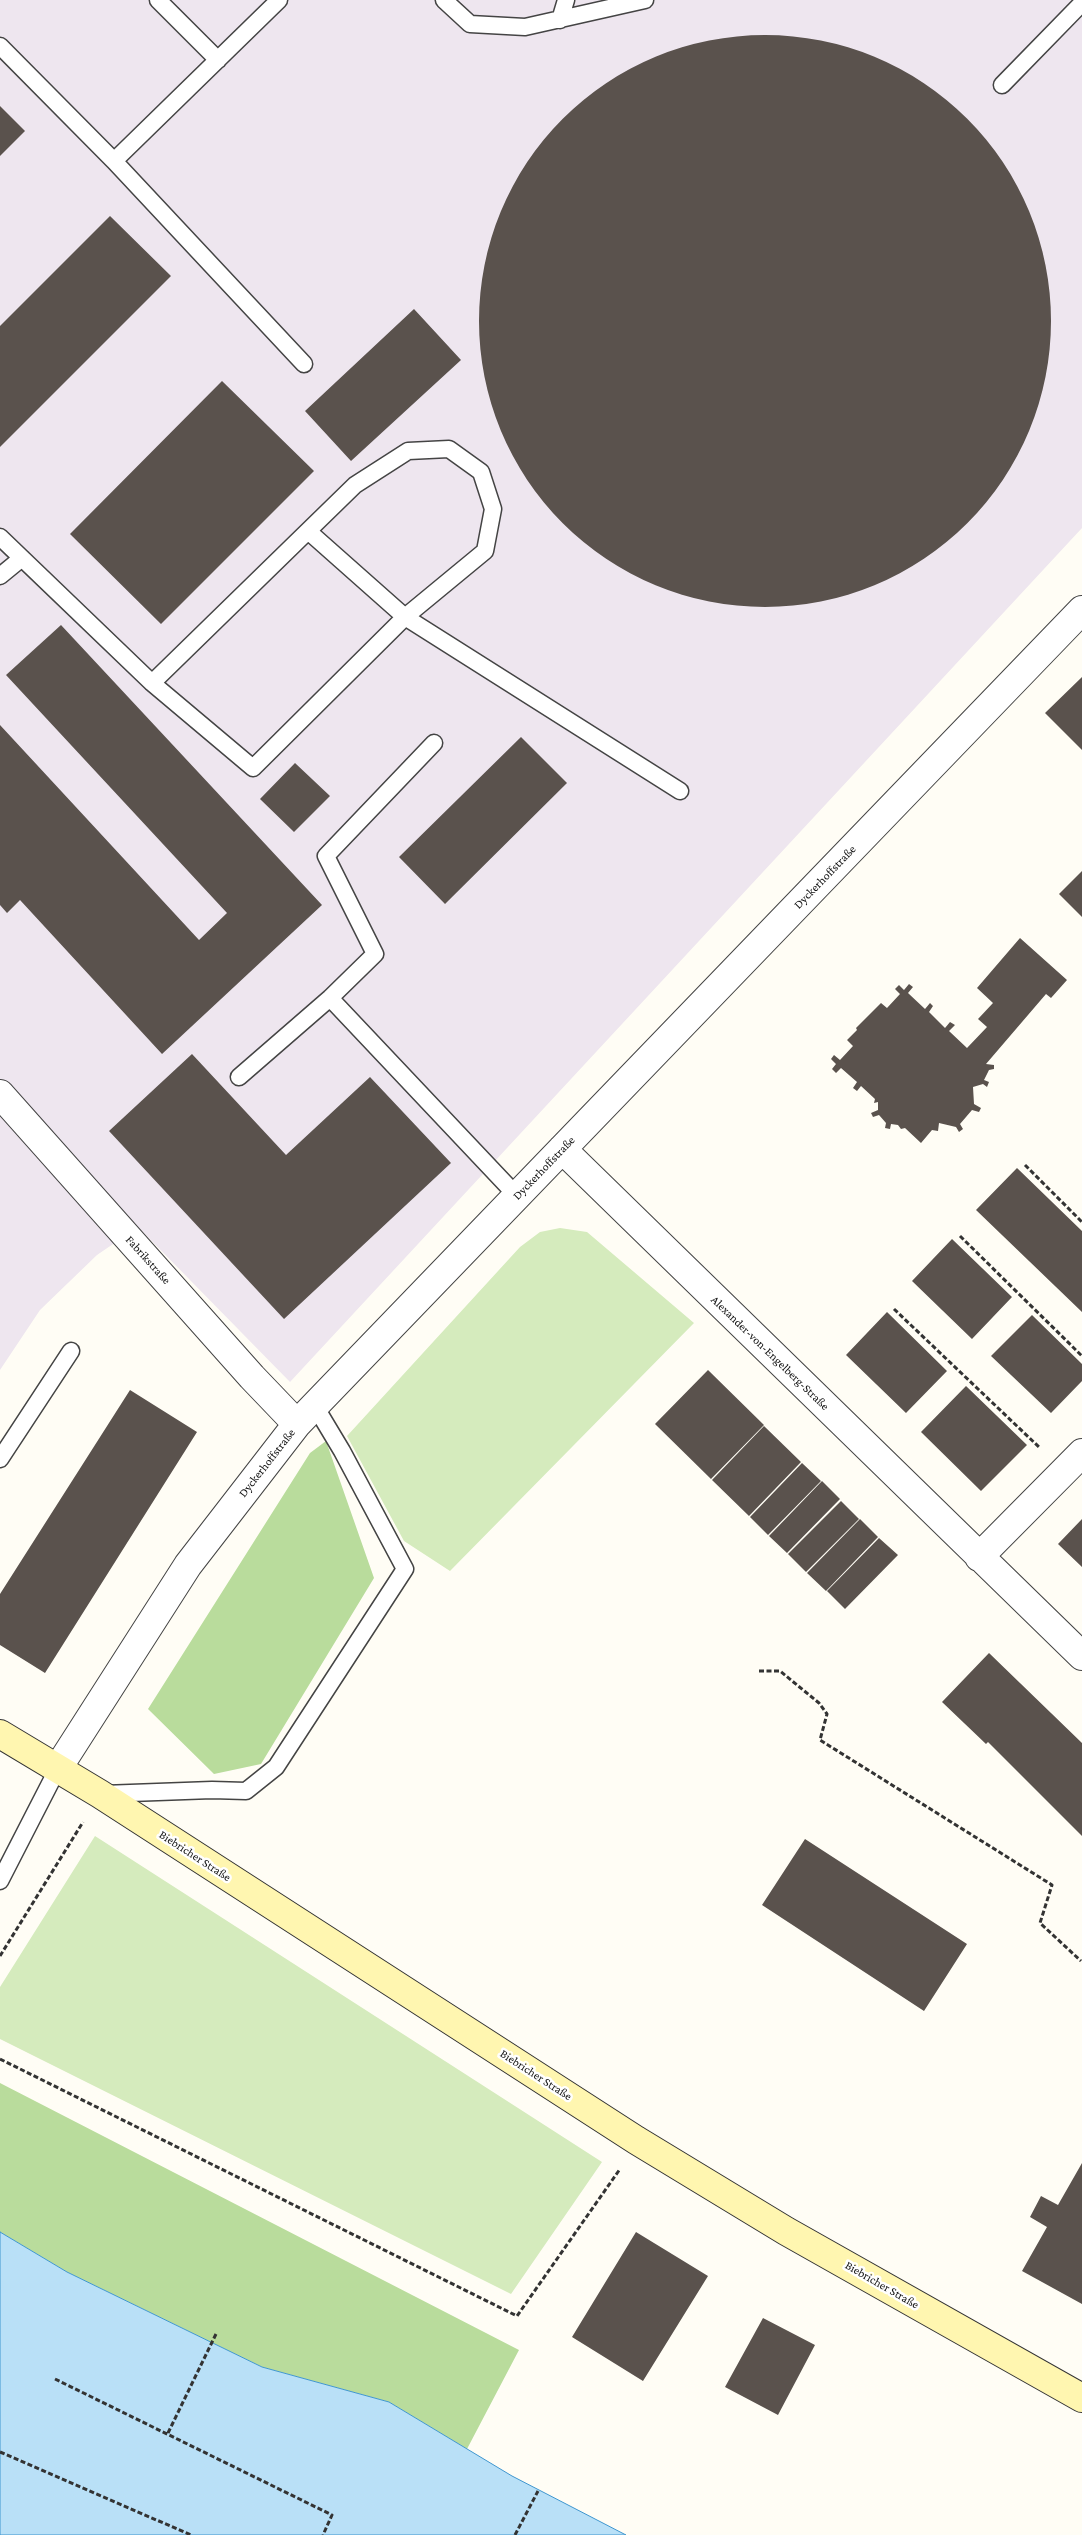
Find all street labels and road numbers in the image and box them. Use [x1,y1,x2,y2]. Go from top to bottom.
street label: Dyckerhoffstraße [791,842,859,912]
street label: Dyckerhoffstraße [510,1133,578,1203]
street label: Fabrikstraße [122,1233,174,1287]
street label: Alexander-von-Engelberg-Straße [708,1293,832,1413]
street label: Dyckerhoffstraße [236,1426,298,1500]
street label: Biebricher Straße [156,1827,234,1885]
street label: Biebricher Straße [497,2046,575,2104]
street label: Biebricher Straße [843,2258,921,2312]

